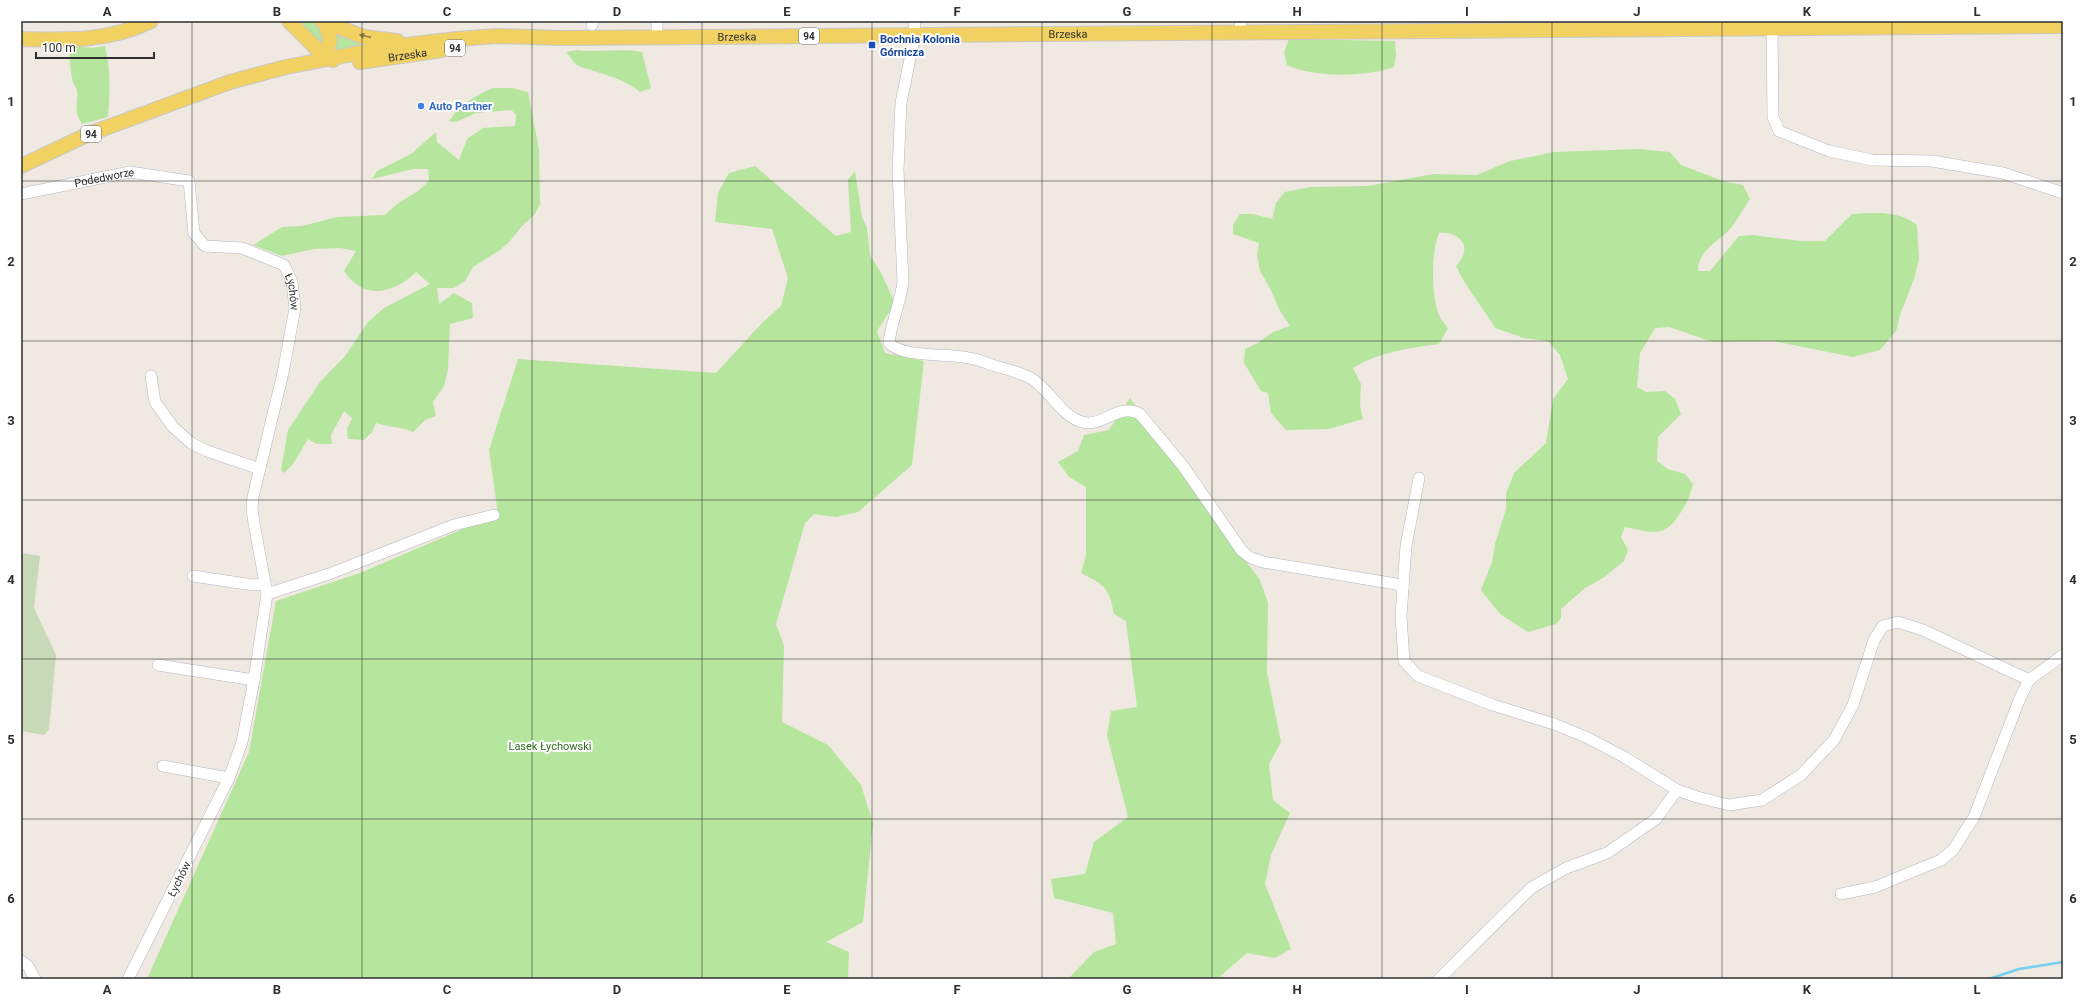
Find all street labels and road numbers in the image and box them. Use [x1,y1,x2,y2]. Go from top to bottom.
road number: 94 [799,28,819,44]
street label: Brzeska [1048,28,1088,41]
street label: Brzeska [717,30,757,44]
road number: 94 [445,40,465,56]
street label: Brzeska [387,46,428,65]
road number: 94 [81,126,101,142]
street label: Podedworze [73,166,135,190]
street label: Łychów [282,271,301,312]
street label: Łychów [165,859,194,899]

